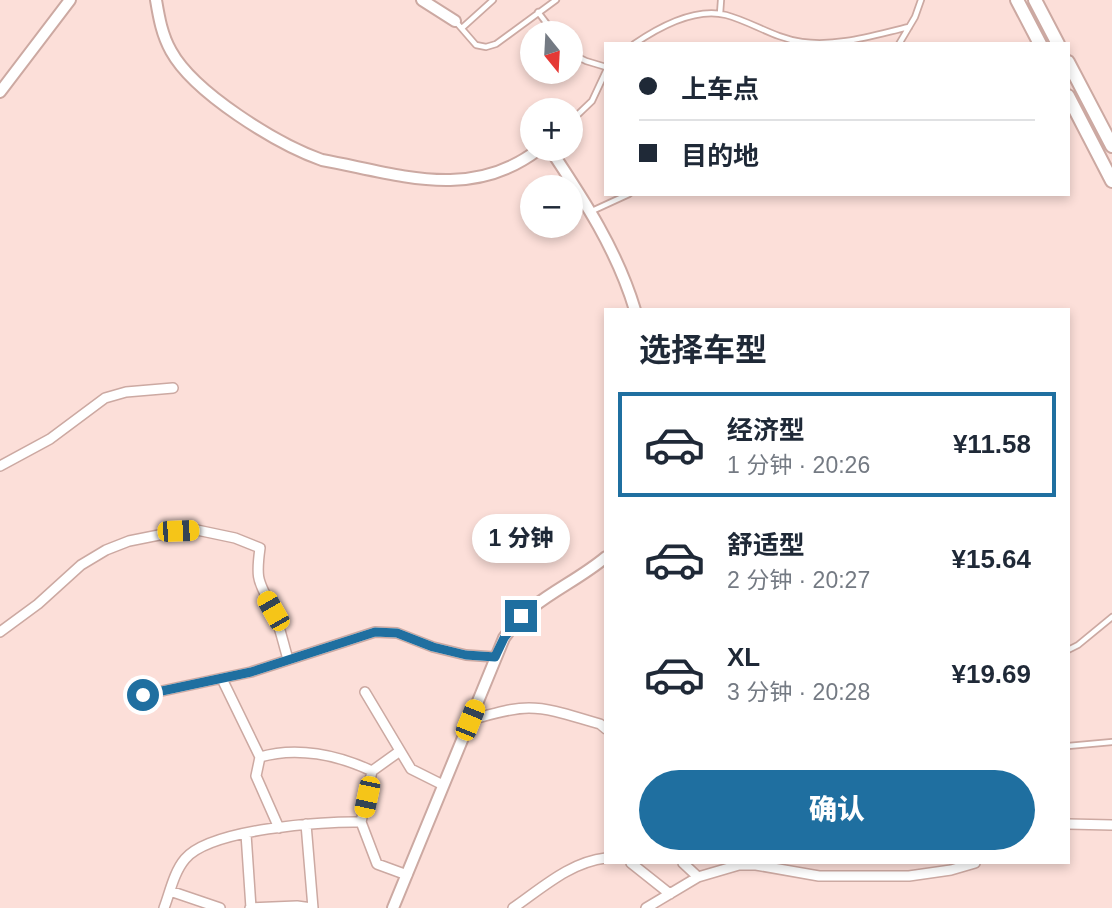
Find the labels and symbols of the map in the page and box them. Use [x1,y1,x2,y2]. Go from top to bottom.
north arrow [520,21,583,84]
callout: 1 分钟 [472,514,570,564]
car [157,520,200,542]
car [254,588,293,634]
route end [505,600,537,632]
route start [127,679,159,711]
car [453,697,488,743]
car [353,774,382,820]

